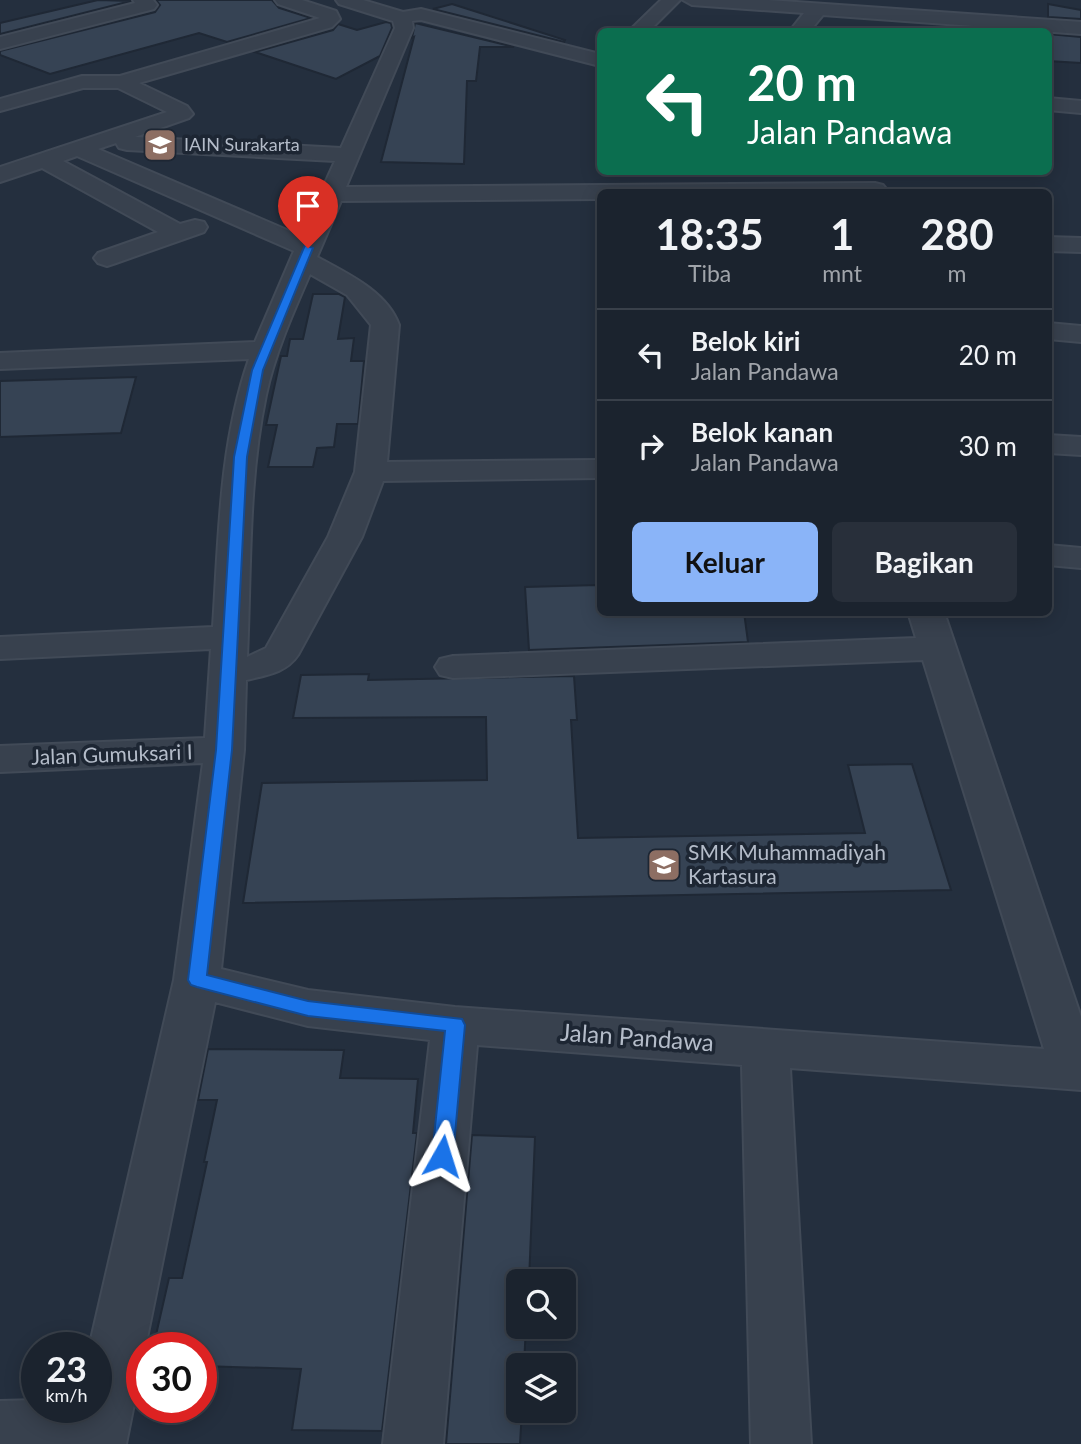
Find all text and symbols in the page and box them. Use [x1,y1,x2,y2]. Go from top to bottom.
text: 20 m [747,53,857,111]
icon: left [632,56,723,147]
text: Jalan Pandawa [747,112,952,151]
school or university icon: IAIN Surakarta [141,126,179,164]
place label: IAIN Surakarta [184,133,300,155]
pin [278,176,338,248]
icon: arrive [289,187,327,225]
text: 18:35 [655,209,764,259]
text: 1 [830,209,854,259]
text: 280 [920,209,994,259]
text: Tiba [688,259,731,287]
text: mnt [822,259,862,287]
text: m [948,259,966,287]
text: Belok kiri [691,325,800,357]
icon: left [632,336,670,374]
text: 20 m [959,339,1017,371]
text: Jalan Pandawa [691,357,839,385]
text: Belok kanan [691,416,833,448]
icon: right [632,427,670,465]
text: 30 m [959,430,1017,462]
text: Jalan Pandawa [691,448,839,476]
button: Keluar [632,522,818,602]
button: Bagikan [832,522,1017,602]
street label: Jalan Gumuksari I [31,738,193,769]
place label: SMK Muhammadiyah Kartasura [688,839,886,888]
school or university icon: SMK Muhammadiyah Kartasura [645,846,683,884]
street label: Jalan Pandawa [559,1017,715,1056]
position arrow [405,1119,479,1193]
map controls [506,1269,576,1423]
button: search [506,1269,576,1339]
speed limit sign: 30 [126,1332,217,1423]
text: 23 [46,1347,87,1389]
button: layers [506,1353,576,1423]
text: km/h [45,1384,88,1406]

